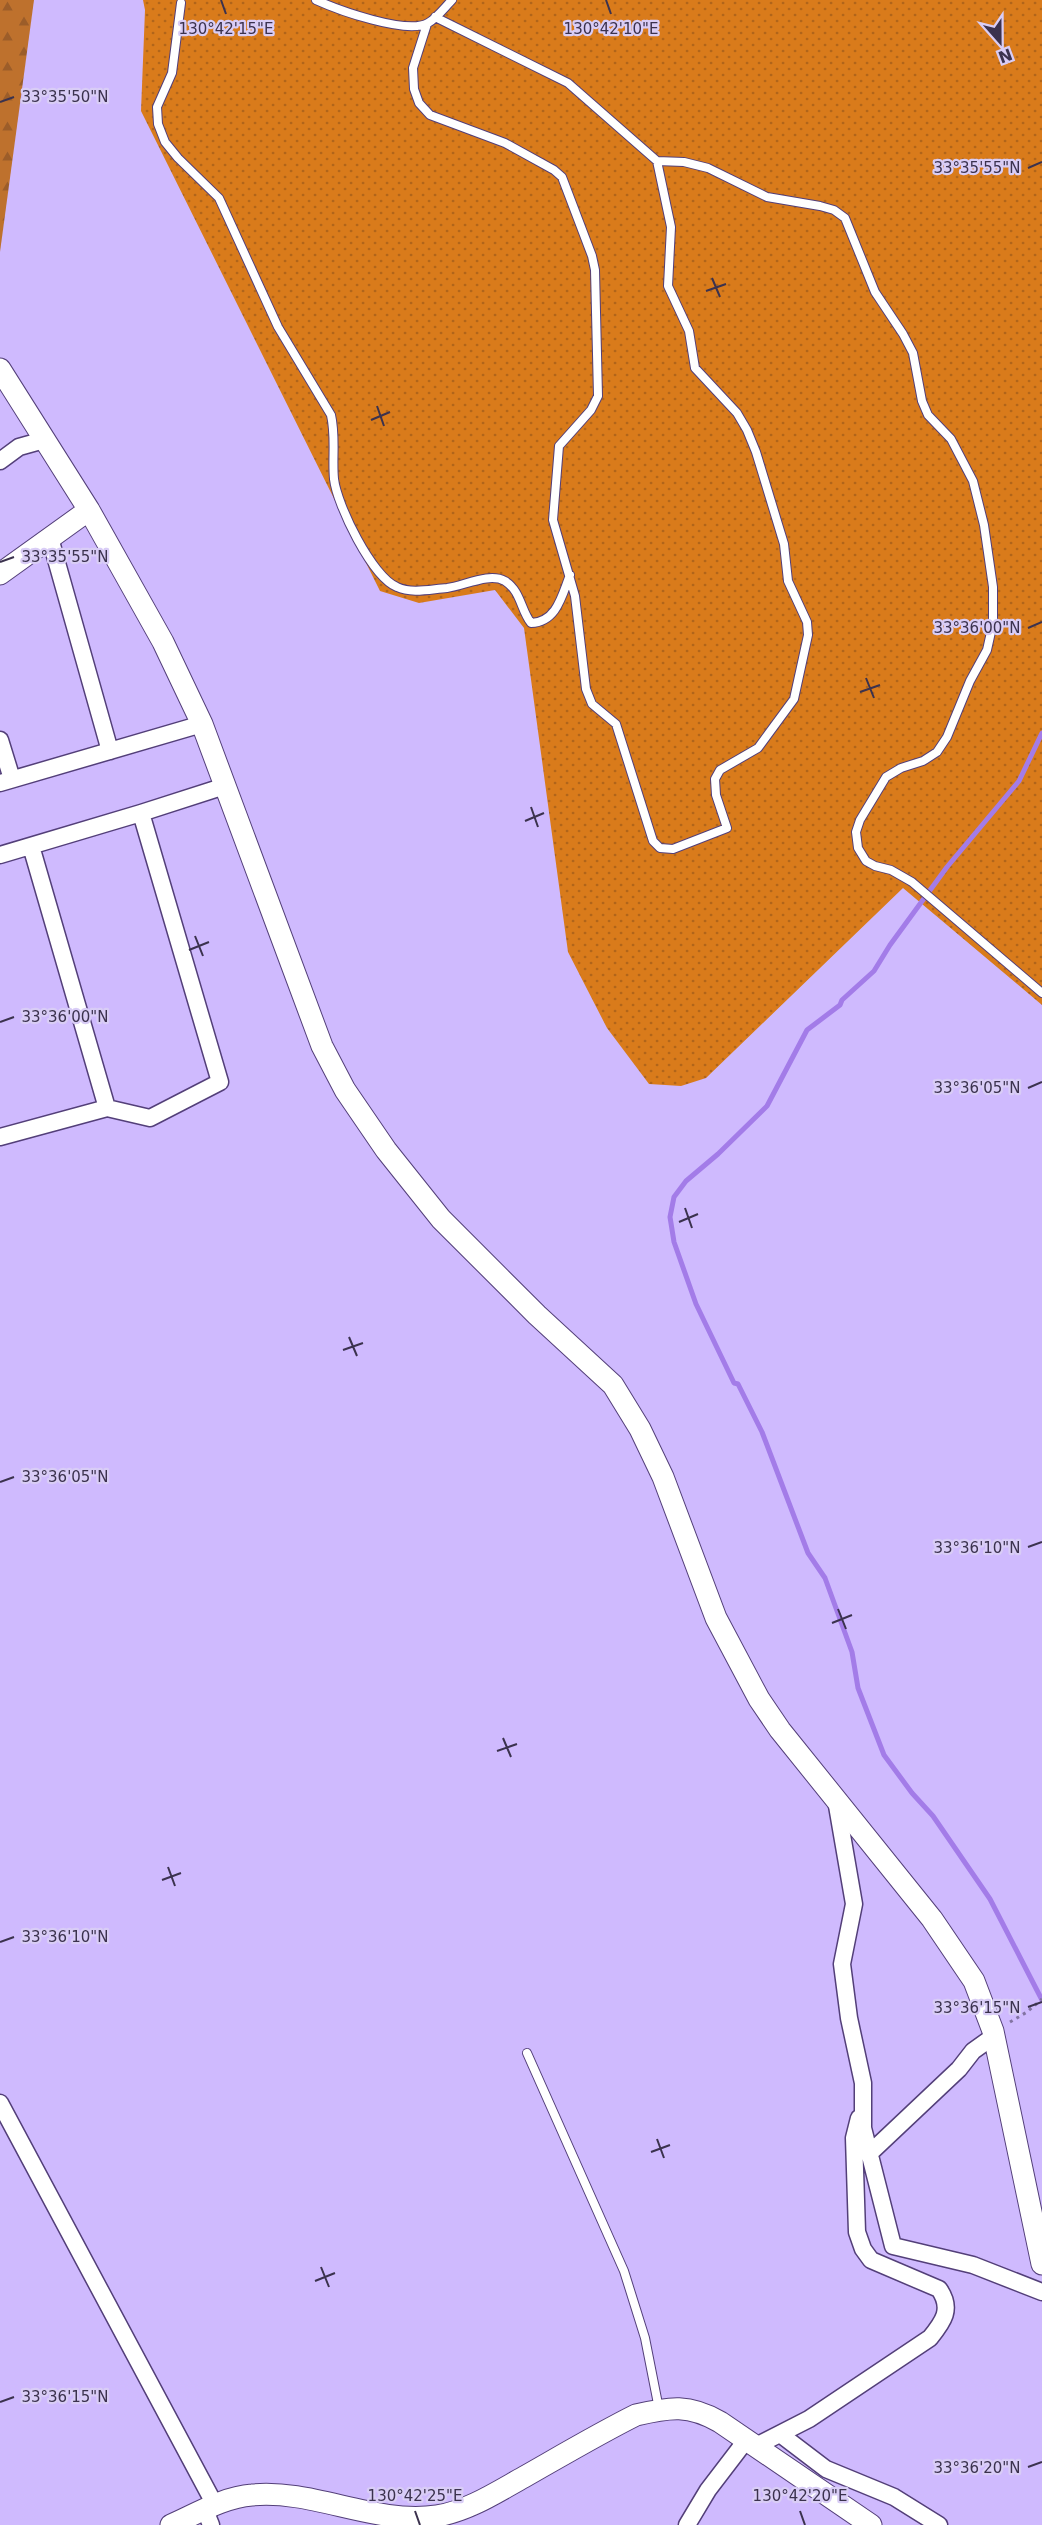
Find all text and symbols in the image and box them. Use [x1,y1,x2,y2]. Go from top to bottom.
north arrow [970,12,1030,72]
text: 130°42'15"E [179,20,273,38]
text: 130°42'10"E [564,20,658,38]
text: N [996,44,1015,67]
text: 33°35'50"N [21,88,109,106]
text: 33°35'55"N [933,159,1021,177]
text: 33°35'55"N [21,548,109,566]
text: 33°36'00"N [933,619,1021,637]
text: 33°36'00"N [21,1008,109,1026]
text: 33°36'05"N [933,1079,1021,1097]
text: 33°36'05"N [21,1468,109,1486]
text: 33°36'10"N [933,1539,1021,1557]
text: 33°36'10"N [21,1928,109,1946]
text: 33°36'15"N [933,1999,1021,2017]
text: 33°36'15"N [21,2388,109,2406]
text: 33°36'20"N [933,2459,1021,2477]
text: 130°42'25"E [368,2487,462,2505]
text: 130°42'20"E [753,2487,847,2505]

